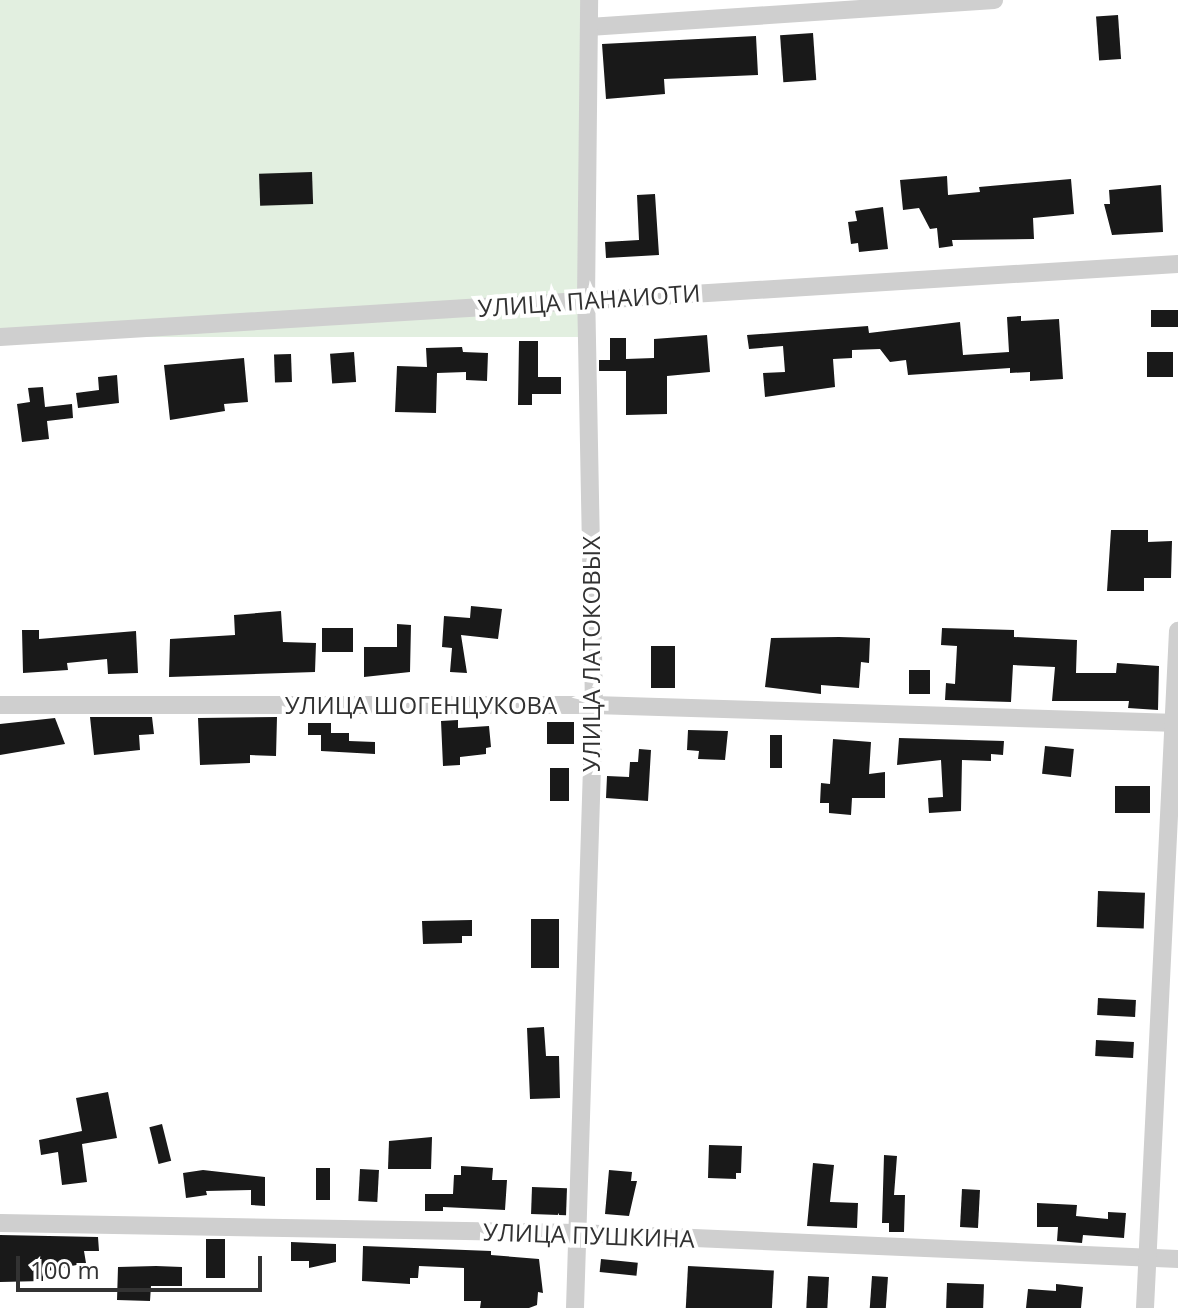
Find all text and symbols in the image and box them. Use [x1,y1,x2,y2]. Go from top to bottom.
street label: УЛИЦА ПАНАИОТИ [477,278,701,322]
street label: УЛИЦА ЛАТОКОВЫХ [577,536,605,772]
street label: УЛИЦА ШОГЕНЦУКОВА [285,691,557,719]
street label: УЛИЦА ПУШКИНА [483,1217,695,1253]
scale bar [20,1240,266,1290]
text: 100 m [30,1253,100,1286]

